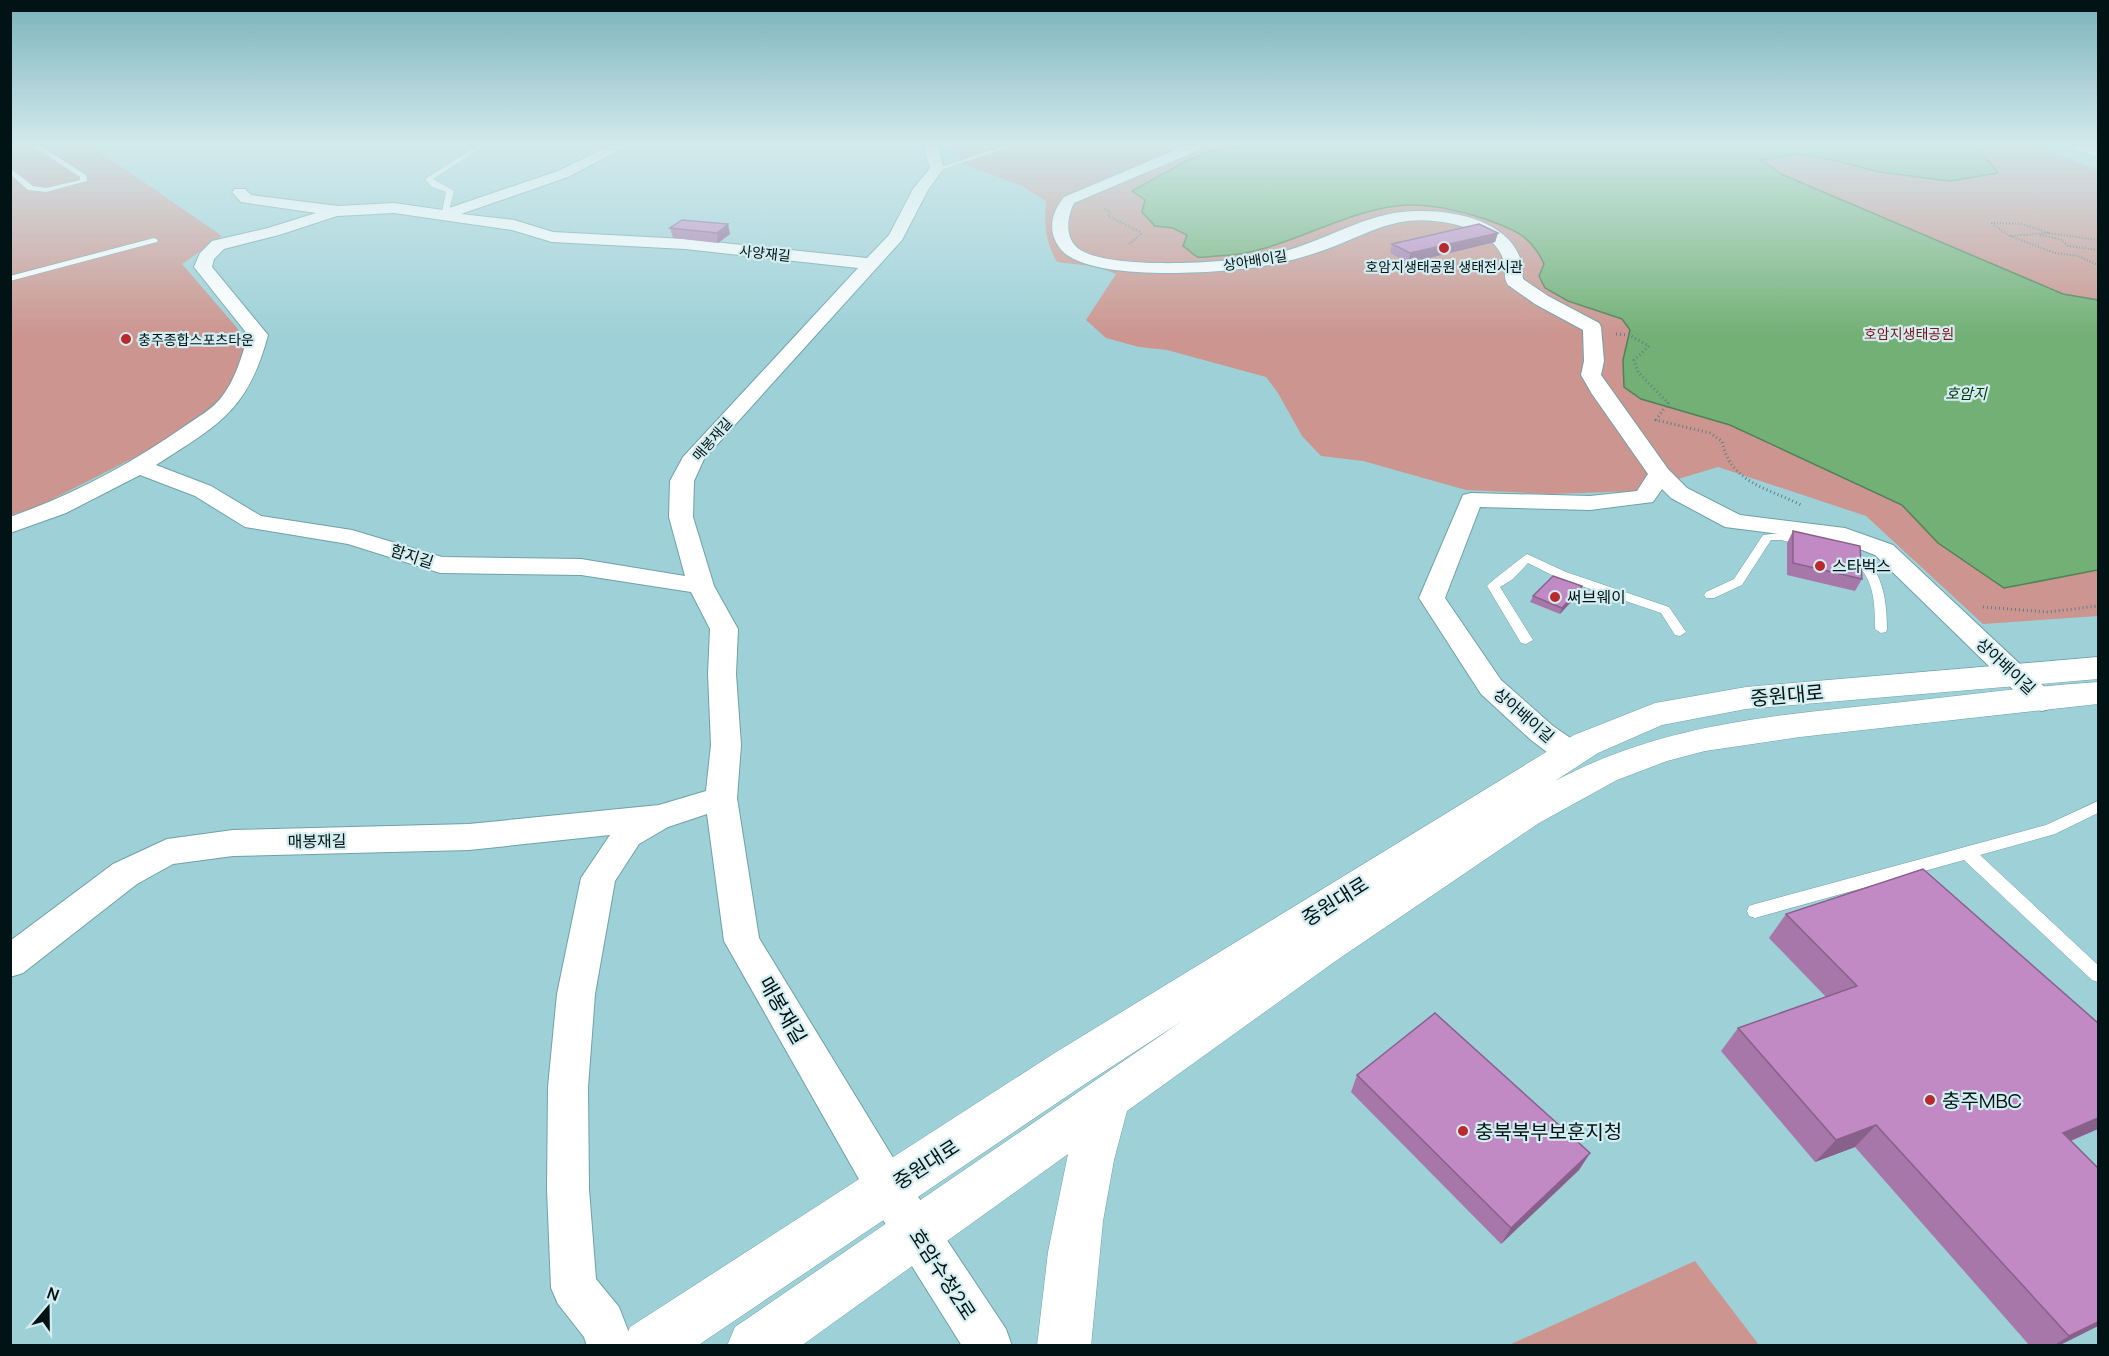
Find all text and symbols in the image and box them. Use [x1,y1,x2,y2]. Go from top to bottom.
street label: 사양재길 [738,241,792,265]
marker: 호암지생태공원 생태전시관 [1437,241,1451,255]
street label: 상아배이길 [1222,246,1288,274]
place label: 호암지생태공원 생태전시관 [1365,257,1523,276]
park label: 호암지생태공원 [1864,324,1954,343]
place label: 충주종합스포츠타운 [138,330,254,349]
marker: 충주종합스포츠타운 [119,332,133,346]
water label: 호암지 [1945,383,1988,404]
street label: 매봉재길 [688,413,736,465]
street label: 함지길 [388,539,436,573]
place label: 스타벅스 [1832,555,1891,577]
marker: 스타벅스 [1813,559,1827,573]
place label: 써브웨이 [1567,586,1626,608]
marker: 써브웨이 [1548,590,1562,604]
street label: 상아배이길 [1972,633,2040,699]
street label: 중원대로 [1749,678,1825,712]
street label: 상아배이길 [1489,683,1559,747]
street label: 매봉재길 [287,829,347,853]
street label: 중원대로 [1297,870,1373,932]
street label: 매봉재길 [753,971,813,1049]
place label: 충주MBC [1942,1087,2022,1114]
marker: 충주MBC [1923,1093,1937,1107]
place label: 충북북부보훈지청 [1475,1118,1622,1145]
marker: 충북북부보훈지청 [1456,1124,1470,1138]
street label: 중원대로 [888,1133,964,1195]
street label: 호암수청2로 [904,1223,982,1325]
north arrow [18,1278,78,1338]
text: N [44,1282,62,1306]

